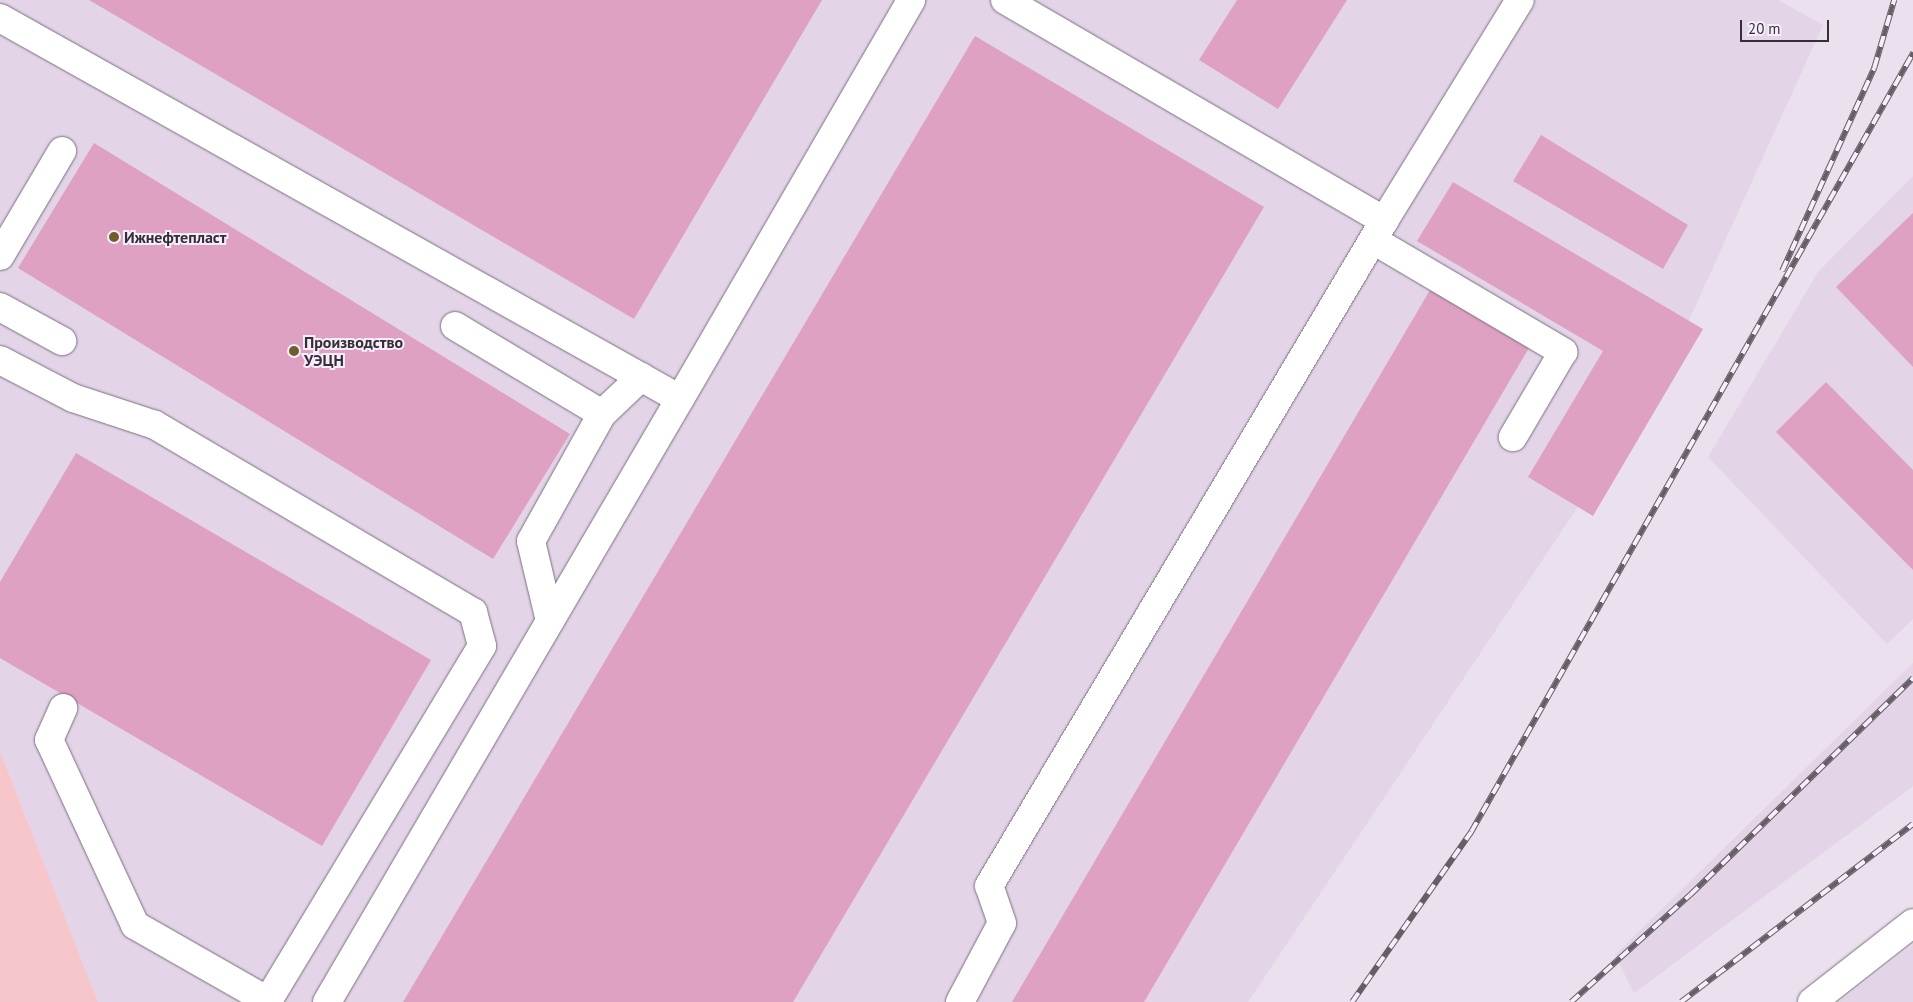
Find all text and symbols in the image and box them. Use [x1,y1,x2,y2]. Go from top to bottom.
scale bar [1743,10,1832,42]
text: 20 m [1748,19,1781,38]
place label: Ижнефтепласт [124,227,226,247]
marker: Ижнефтепласт [108,231,120,243]
place label: Производство УЭЦН [304,332,403,370]
marker: Производство УЭЦН [288,345,300,357]

